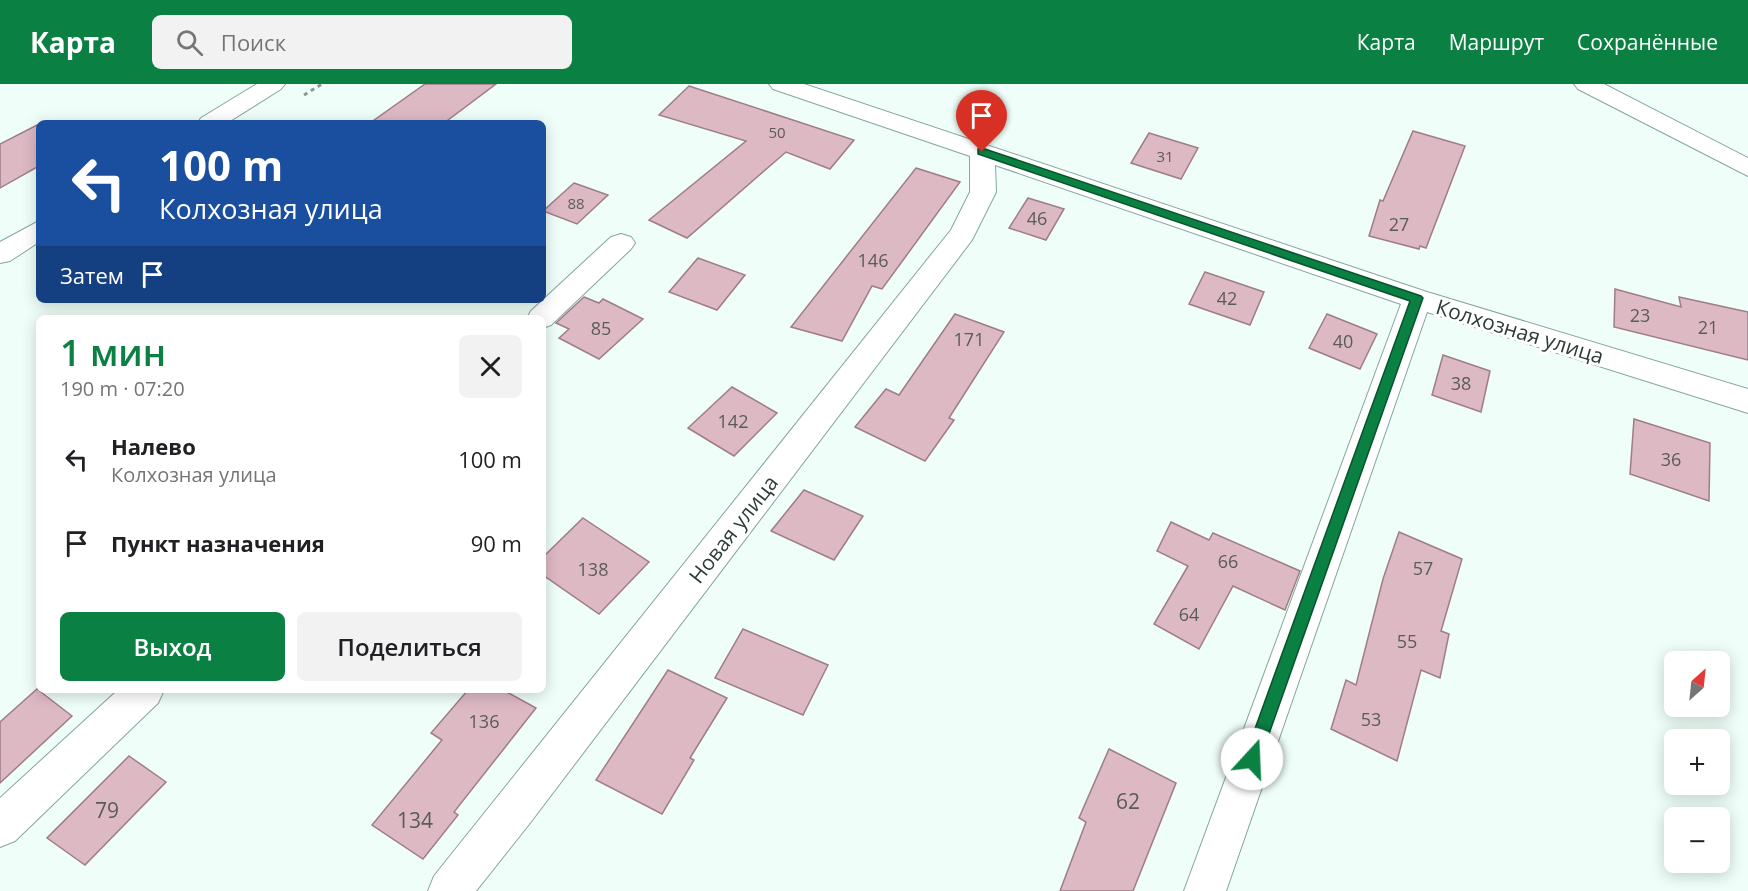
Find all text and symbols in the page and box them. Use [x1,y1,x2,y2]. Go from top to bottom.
search box [152,15,572,69]
text: Карта [30,23,116,61]
icon: search [173,26,206,59]
text: Поиск [221,27,286,57]
text: Карта [1357,28,1416,56]
text: Маршрут [1449,28,1544,56]
text: Сохранённые [1577,28,1718,56]
pin [956,90,1007,152]
icon: arrive [965,99,998,132]
house number: 50 [768,122,786,142]
text: 100 m [159,136,283,193]
icon: left [60,144,138,222]
house number: 31 [1156,146,1174,166]
text: Колхозная улица [159,190,383,227]
house number: 88 [567,193,585,213]
house number: 46 [1027,206,1047,230]
house number: 27 [1389,212,1409,236]
house number: 146 [858,248,888,272]
icon: arrive [136,258,169,291]
text: Затем [60,260,124,290]
house number: 42 [1217,286,1237,310]
street label: Колхозная улица [1433,292,1607,370]
house number: 23 [1630,303,1650,327]
house number: 21 [1698,315,1718,339]
house number: 85 [591,316,611,340]
house number: 171 [954,327,984,351]
text: 1 мин [60,328,166,377]
house number: 40 [1333,329,1353,353]
button: close [459,335,522,398]
house number: 38 [1451,371,1471,395]
text: 190 m · 07:20 [60,375,185,402]
house number: 142 [718,409,748,433]
text: Налево [111,431,196,461]
icon: left [60,443,93,476]
text: 100 m [458,444,522,474]
house number: 36 [1661,447,1681,471]
text: Колхозная улица [111,461,277,488]
street label: Новая улица [682,469,784,589]
icon: arrive [60,527,93,560]
text: Пункт назначения [111,528,325,558]
text: 90 m [471,528,522,558]
house number: 66 [1218,549,1238,573]
house number: 57 [1413,556,1433,580]
house number: 138 [578,557,608,581]
house number: 64 [1179,602,1199,626]
button: Выход [60,612,285,681]
button: Поделиться [297,612,522,681]
house number: 55 [1397,629,1417,653]
north arrow [1664,651,1730,717]
map controls [1664,651,1730,873]
house number: 53 [1361,707,1381,731]
house number: 136 [469,709,499,733]
position arrow [1220,727,1284,791]
button: + [1664,729,1730,795]
house number: 62 [1116,787,1140,815]
house number: 79 [95,796,119,824]
house number: 134 [397,806,433,834]
button: − [1664,807,1730,873]

